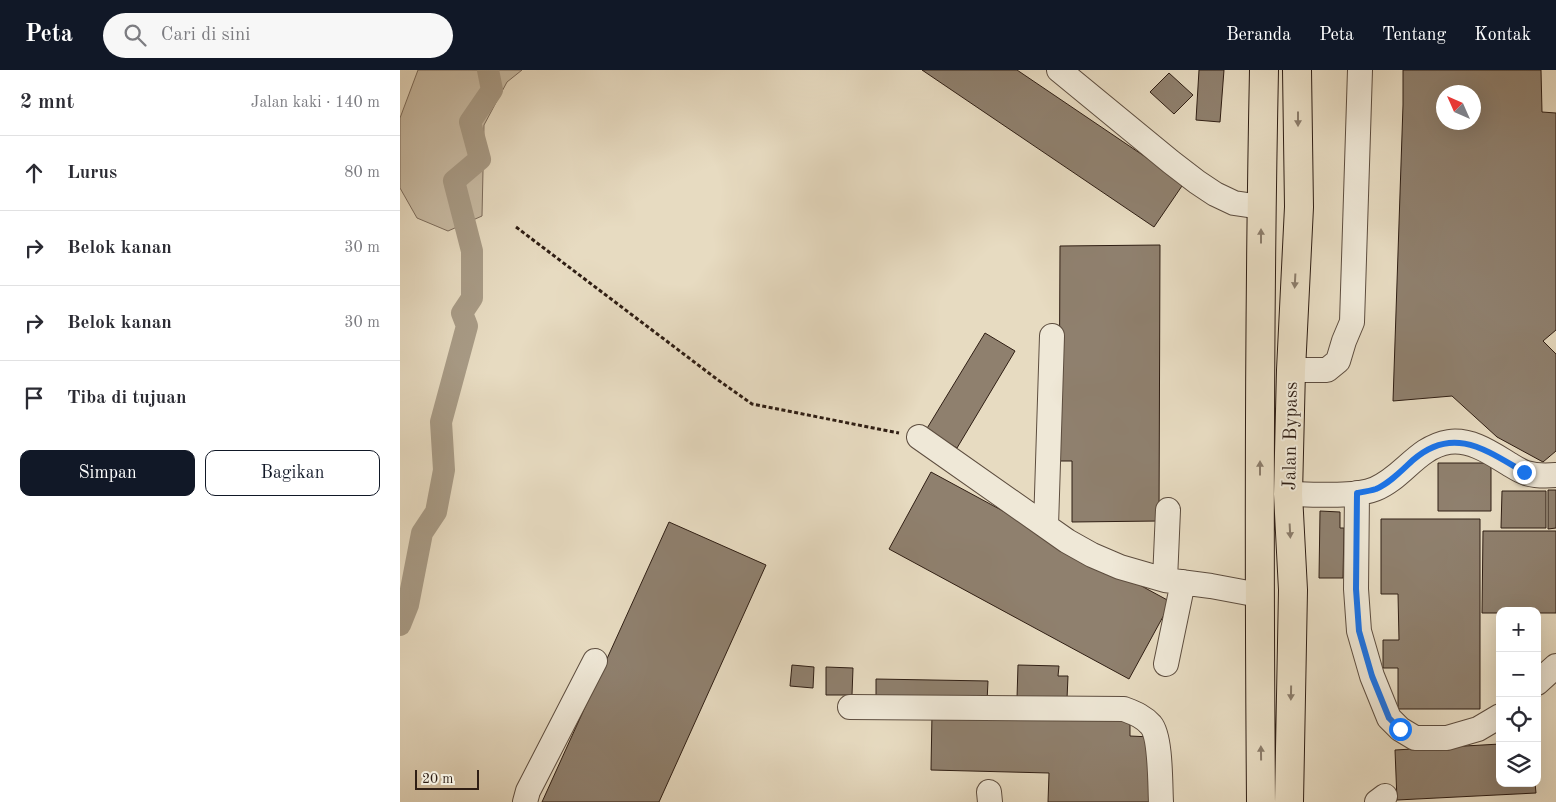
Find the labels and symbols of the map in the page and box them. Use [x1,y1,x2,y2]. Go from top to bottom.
north arrow [1436,85,1481,130]
one-way arrow [1294,111,1302,127]
one-way arrow [1257,228,1265,244]
one-way arrow [1291,273,1299,289]
street label: Jalan Bypass [1281,382,1302,491]
one-way arrow [1256,460,1264,476]
route end [1513,461,1536,484]
one-way arrow [1286,523,1294,539]
one-way arrow [1287,686,1295,702]
route start [1389,718,1412,741]
one-way arrow [1257,745,1265,761]
scale bar [415,767,479,790]

